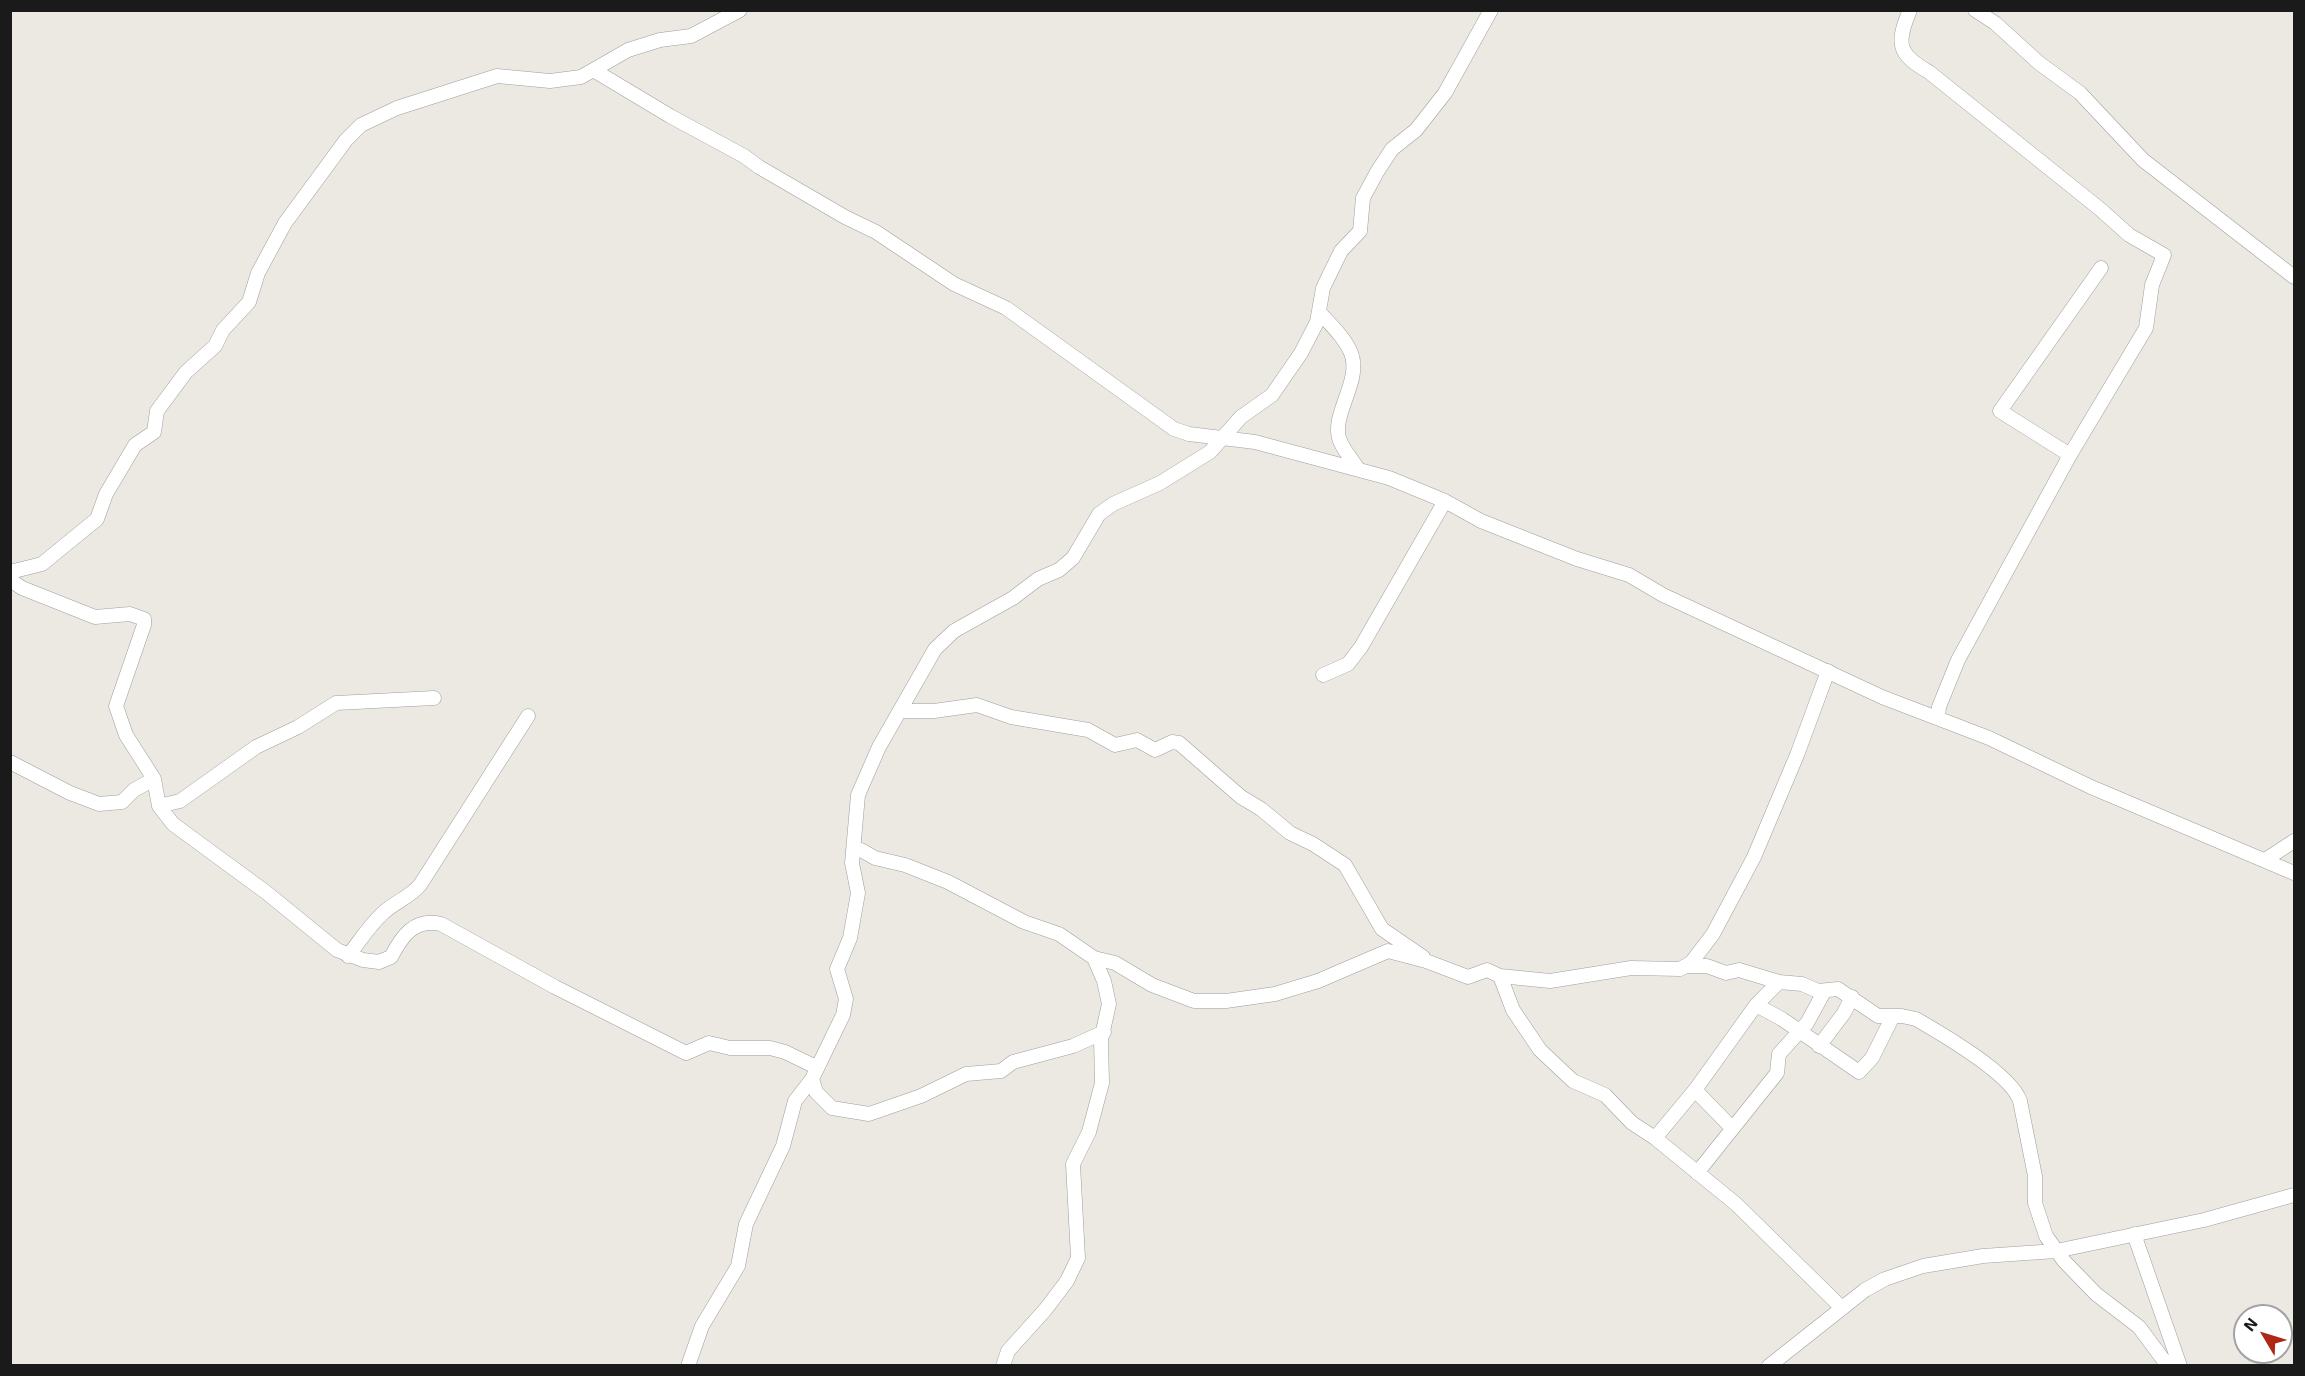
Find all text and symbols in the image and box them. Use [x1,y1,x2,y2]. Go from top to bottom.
north arrow [2233,1304,2293,1364]
text: N [2239,1313,2261,1334]

